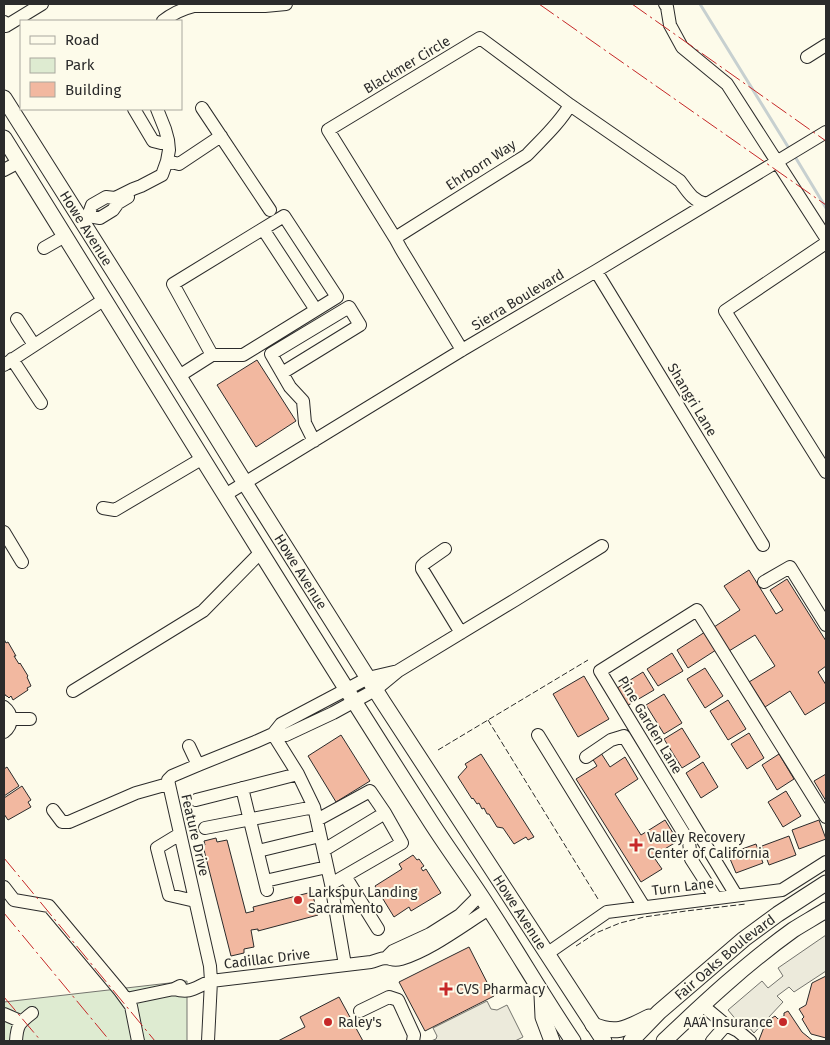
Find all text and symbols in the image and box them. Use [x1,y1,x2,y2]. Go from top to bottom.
legend [20,20,182,110]
text: Road [65,31,100,49]
street label: Blackmer Circle [361,33,453,97]
text: Park [65,56,95,74]
text: Building [65,81,121,99]
street label: Ehrborn Way [443,136,519,194]
street label: Howe Avenue [56,187,116,269]
street label: Sierra Boulevard [469,266,567,334]
street label: Shangri Lane [664,360,720,440]
street label: Howe Avenue [271,531,331,612]
street label: Pine Garden Lane [614,673,686,777]
street label: Feature Drive [177,792,213,878]
place label: Valley Recovery Center of California [647,829,770,862]
marker: Valley Recovery Center of California [629,838,643,852]
street label: Howe Avenue [490,872,551,953]
street label: Turn Lane [651,875,715,899]
place label: Larkspur Landing Sacramento [308,884,418,917]
marker: Larkspur Landing Sacramento [292,894,304,906]
street label: Fair Oaks Boulevard [671,911,778,1003]
street label: Cadillac Drive [223,945,311,973]
place label: CVS Pharmacy [456,981,545,998]
marker: CVS Pharmacy [440,983,452,995]
place label: Raley's [338,1014,382,1031]
place label: AAA Insurance [683,1014,773,1031]
marker: Raley's [322,1016,334,1028]
marker: AAA Insurance [777,1016,789,1028]

